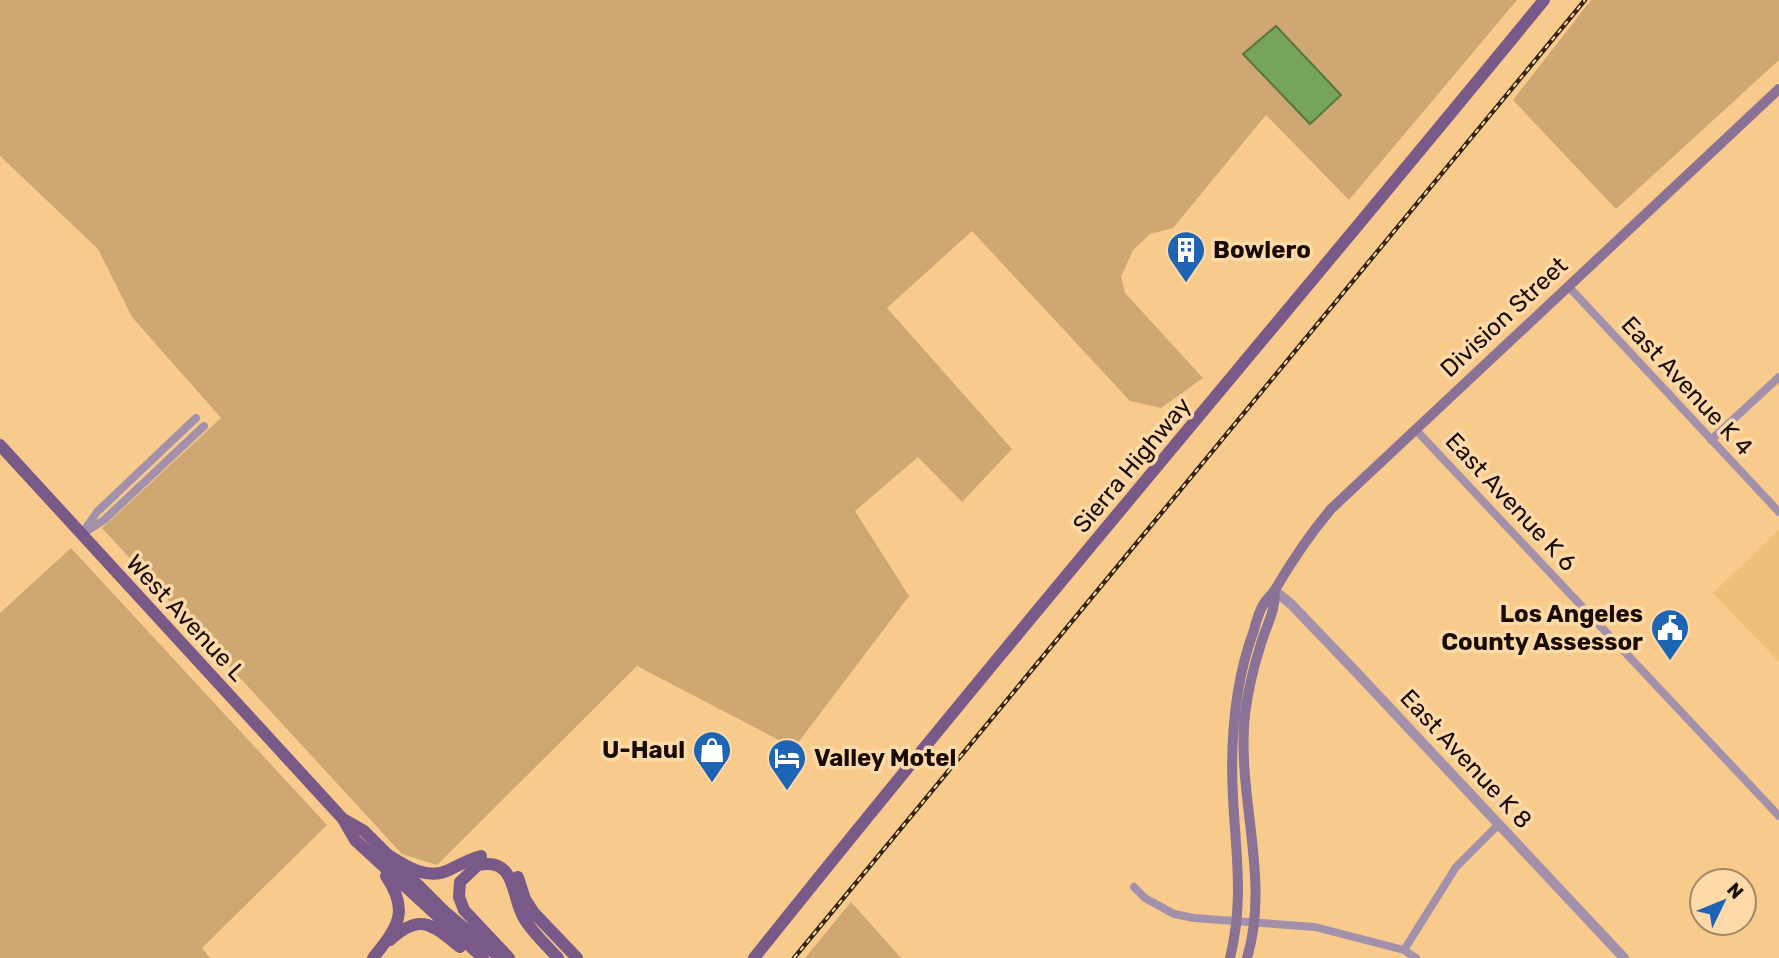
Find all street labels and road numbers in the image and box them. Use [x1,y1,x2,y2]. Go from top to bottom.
street label: Division Street [1435,251,1573,383]
street label: East Avenue K 4 [1616,311,1759,461]
street label: Sierra Highway [1067,392,1197,538]
street label: East Avenue K 6 [1440,427,1582,577]
street label: West Avenue L [120,549,252,687]
street label: East Avenue K 8 [1394,684,1538,834]

